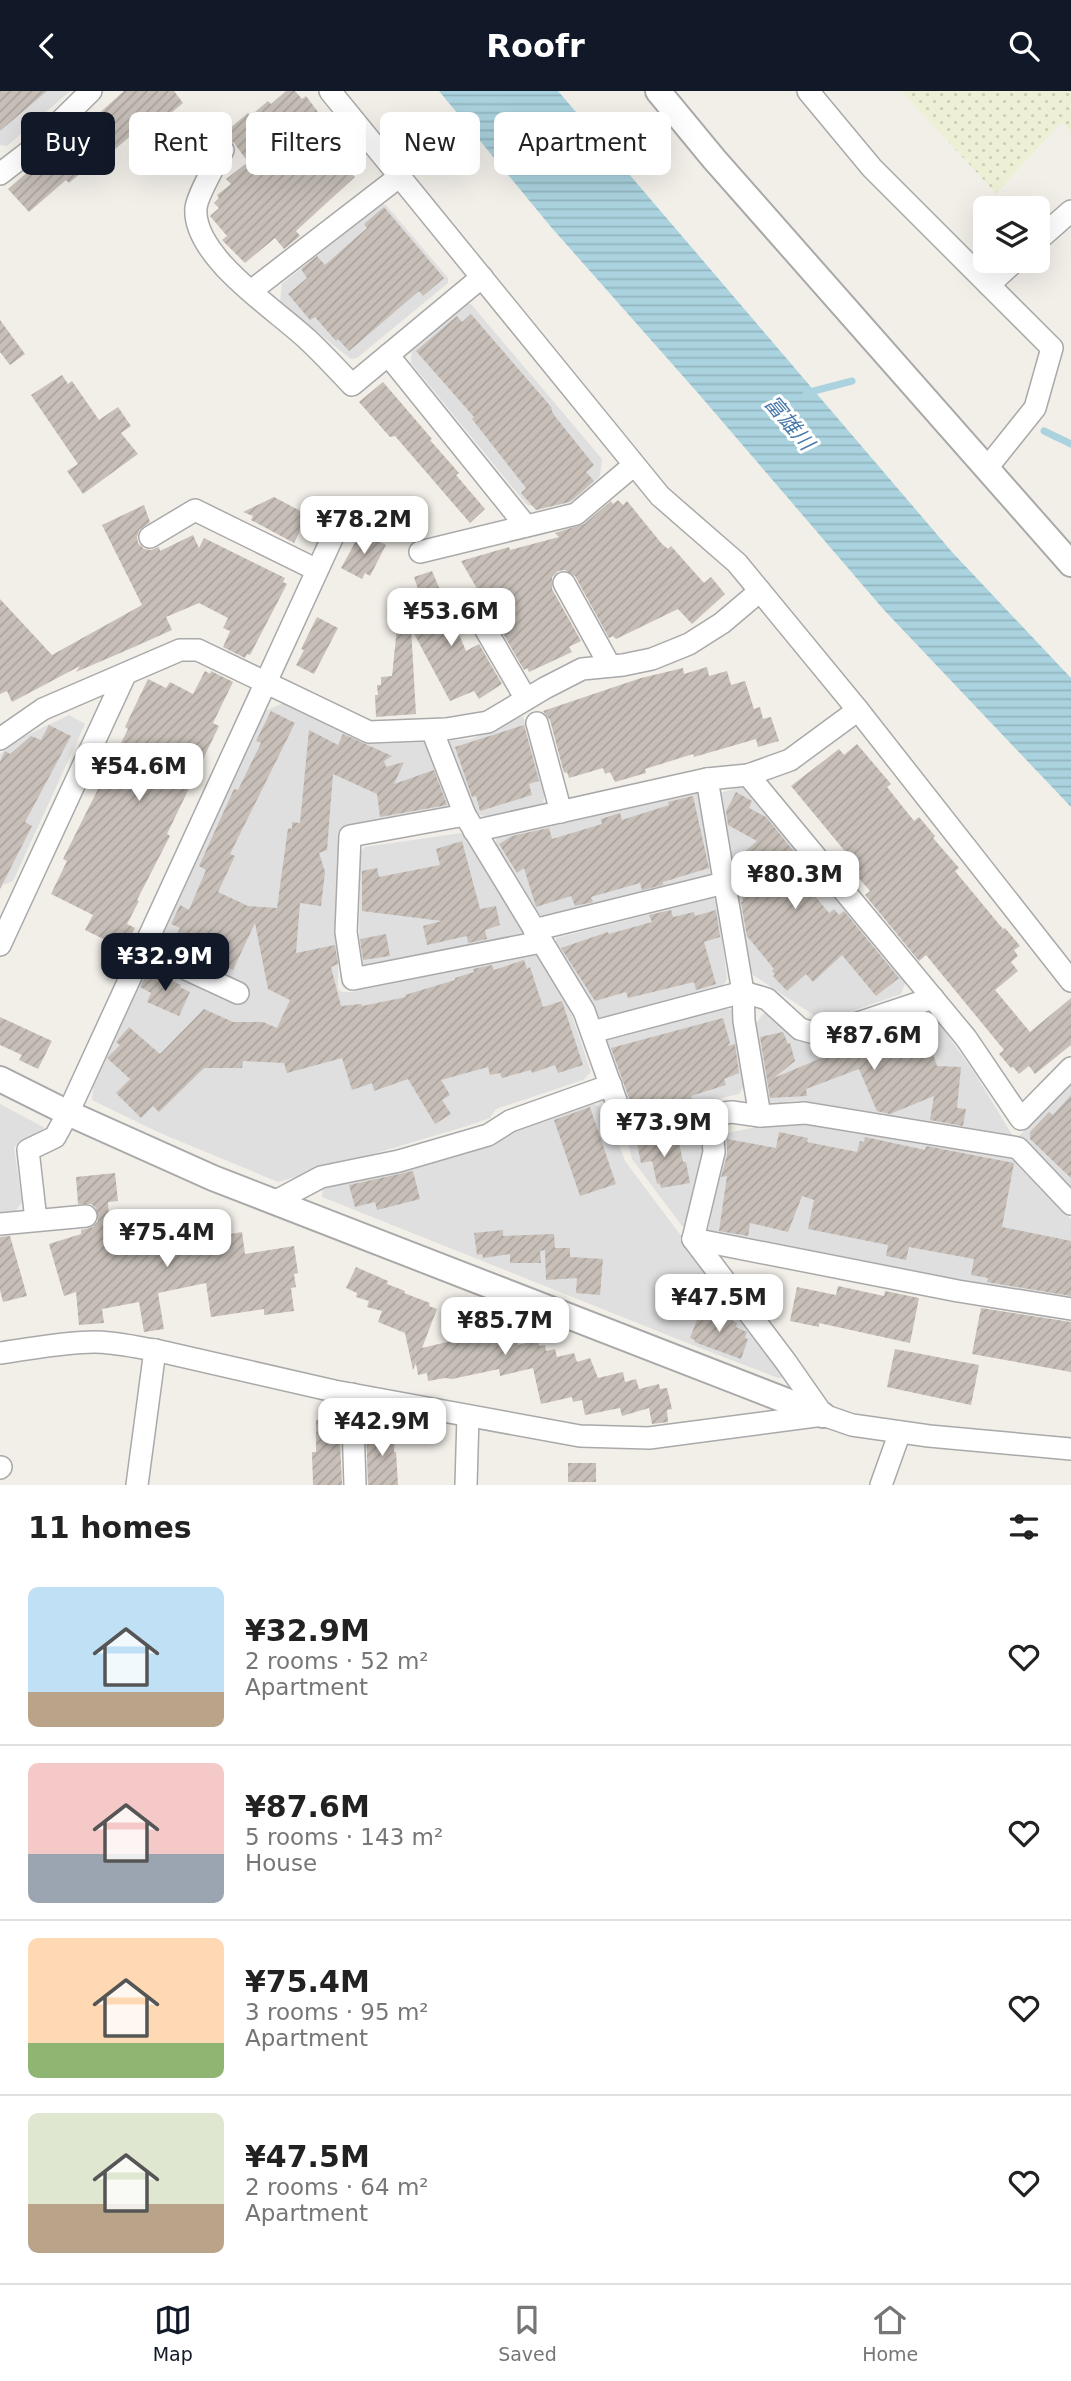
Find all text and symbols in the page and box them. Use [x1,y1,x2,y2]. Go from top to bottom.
icon: back [28,27,66,65]
text: Roofr [486,27,585,65]
icon: search [1005,27,1043,65]
chip: Buy [21,112,115,175]
chip: Rent [129,112,232,175]
chip: Filters [246,112,366,175]
chip: New [380,112,480,175]
chip: Apartment [494,112,671,175]
map controls [973,196,1050,273]
button: layers [973,196,1050,273]
water label: 富雄川 [760,391,820,456]
pin: ¥78.2M [307,497,421,556]
text: ¥78.2M [316,506,412,532]
pin: ¥53.6M [394,589,508,648]
text: ¥53.6M [403,598,499,624]
pin: ¥54.6M [82,743,196,803]
text: ¥54.6M [91,753,187,779]
pin: ¥80.3M [738,851,852,911]
text: ¥80.3M [747,861,843,887]
pin: ¥32.9M [108,933,222,993]
text: ¥32.9M [117,943,213,969]
pin: ¥87.6M [817,1013,931,1072]
text: ¥87.6M [826,1022,922,1048]
pin: ¥73.9M [607,1100,721,1159]
text: ¥73.9M [616,1109,712,1135]
pin: ¥75.4M [110,1209,224,1269]
text: ¥75.4M [119,1219,215,1245]
pin: ¥47.5M [662,1275,776,1334]
text: ¥47.5M [671,1284,767,1310]
pin: ¥85.7M [448,1297,562,1357]
text: ¥85.7M [457,1307,553,1333]
pin: ¥42.9M [325,1399,439,1458]
text: ¥42.9M [334,1408,430,1434]
icon: filters [1005,1508,1043,1546]
text: 11 homes [28,1510,192,1545]
text: ¥32.9M [245,1613,370,1648]
icon: home [84,1615,168,1699]
icon: heart [1005,1638,1043,1676]
text: 2 rooms · 52 m² [245,1648,429,1674]
text: Apartment [245,1674,368,1700]
text: ¥87.6M [245,1789,370,1824]
icon: home [84,1791,168,1875]
icon: heart [1005,1814,1043,1852]
text: 5 rooms · 143 m² [245,1824,443,1850]
text: House [245,1850,317,1876]
text: ¥75.4M [245,1964,370,1999]
icon: home [84,1966,168,2050]
icon: heart [1005,1989,1043,2027]
text: 3 rooms · 95 m² [245,1999,429,2025]
text: Apartment [245,2025,368,2051]
text: ¥47.5M [245,2139,370,2174]
icon: home [84,2141,168,2225]
icon: heart [1005,2164,1043,2202]
text: 2 rooms · 64 m² [245,2174,429,2200]
text: Apartment [245,2200,368,2226]
tab: Map [153,2301,193,2365]
tab: Saved [498,2301,557,2365]
tab: Home [862,2301,918,2365]

